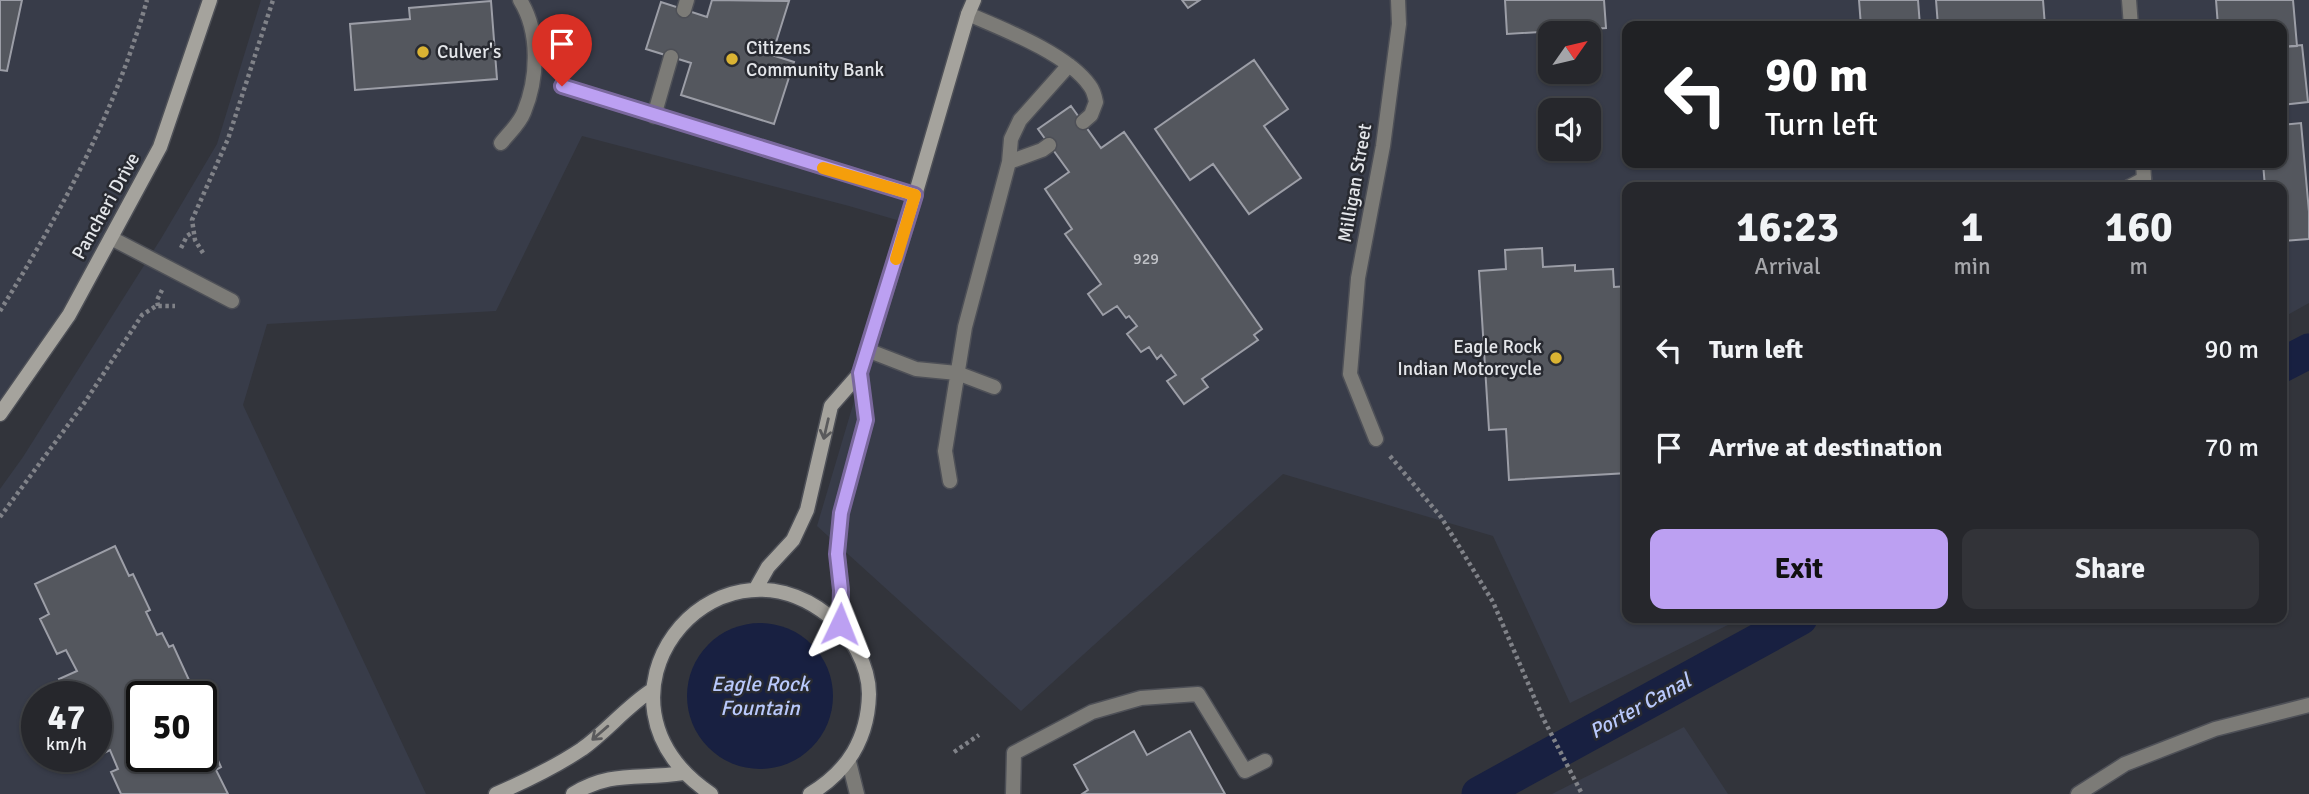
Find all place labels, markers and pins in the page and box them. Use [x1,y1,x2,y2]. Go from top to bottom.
pin [532,14,592,86]
place label: Citizens Community Bank [746,36,885,82]
place label: Culver's [437,40,501,64]
marker: Culver's [415,44,431,60]
marker: Citizens Community Bank [724,51,740,67]
place label: Eagle Rock Indian Motorcycle [1397,335,1542,381]
marker: Eagle Rock Indian Motorcycle [1548,350,1564,366]

